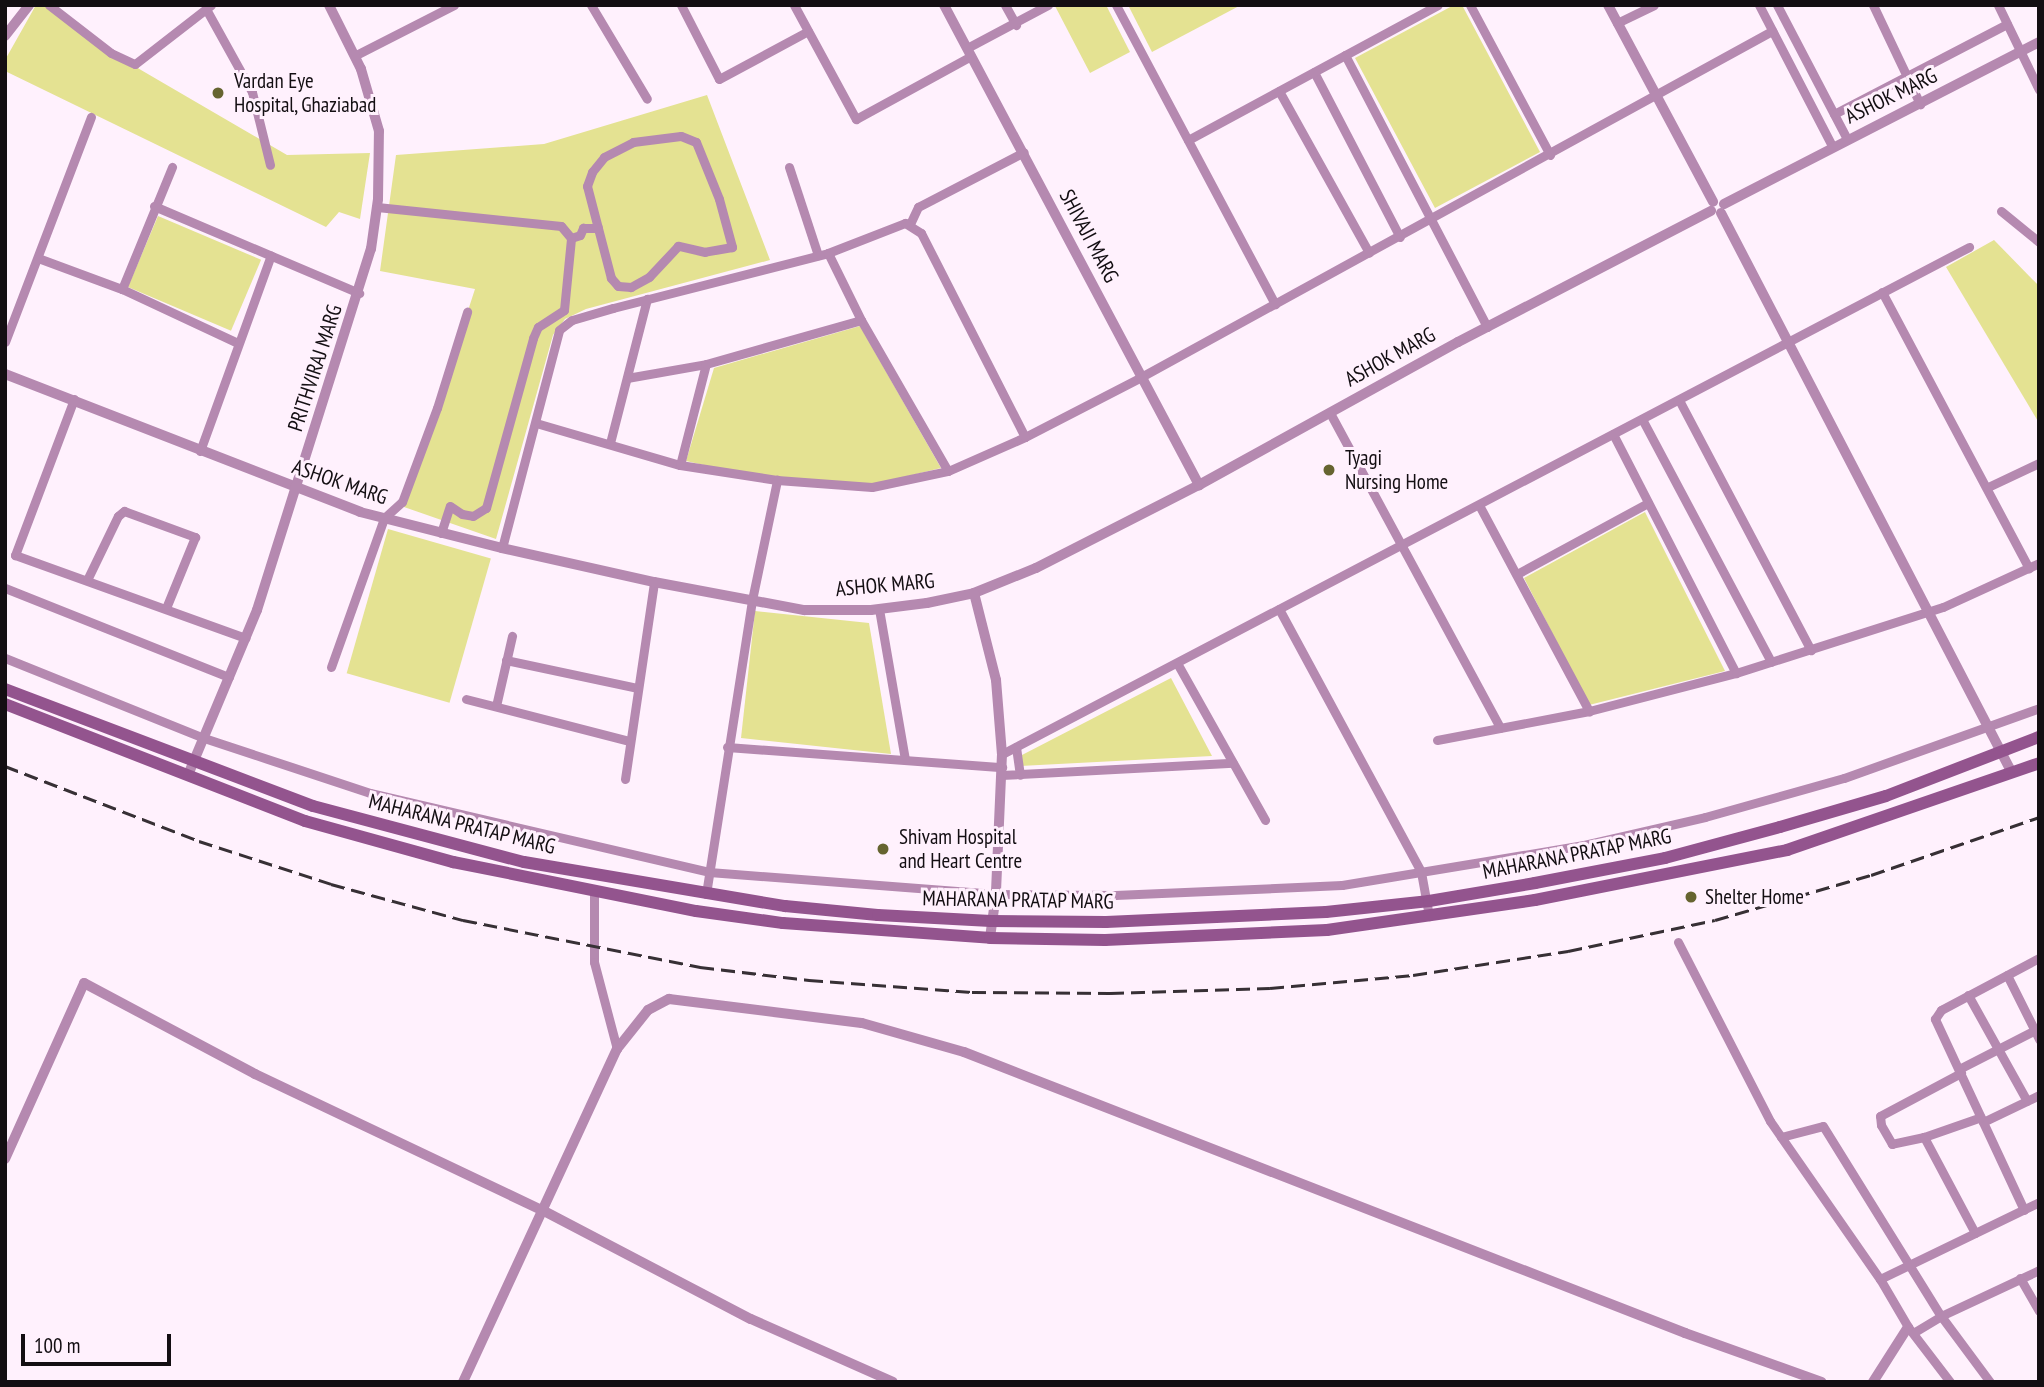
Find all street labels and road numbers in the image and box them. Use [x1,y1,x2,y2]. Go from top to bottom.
street label: ASHOK MARG [1841,63,1941,129]
street label: SHIVAJI MARG [1054,185,1124,287]
street label: PRITHVIRAJ MARG [283,301,347,435]
street label: ASHOK MARG [1340,322,1440,392]
street label: ASHOK MARG [289,454,391,510]
street label: ASHOK MARG [834,568,936,602]
street label: MAHARANA PRATAP MARG [365,788,559,860]
street label: MAHARANA PRATAP MARG [1480,823,1674,885]
street label: MAHARANA PRATAP MARG [921,886,1115,914]

